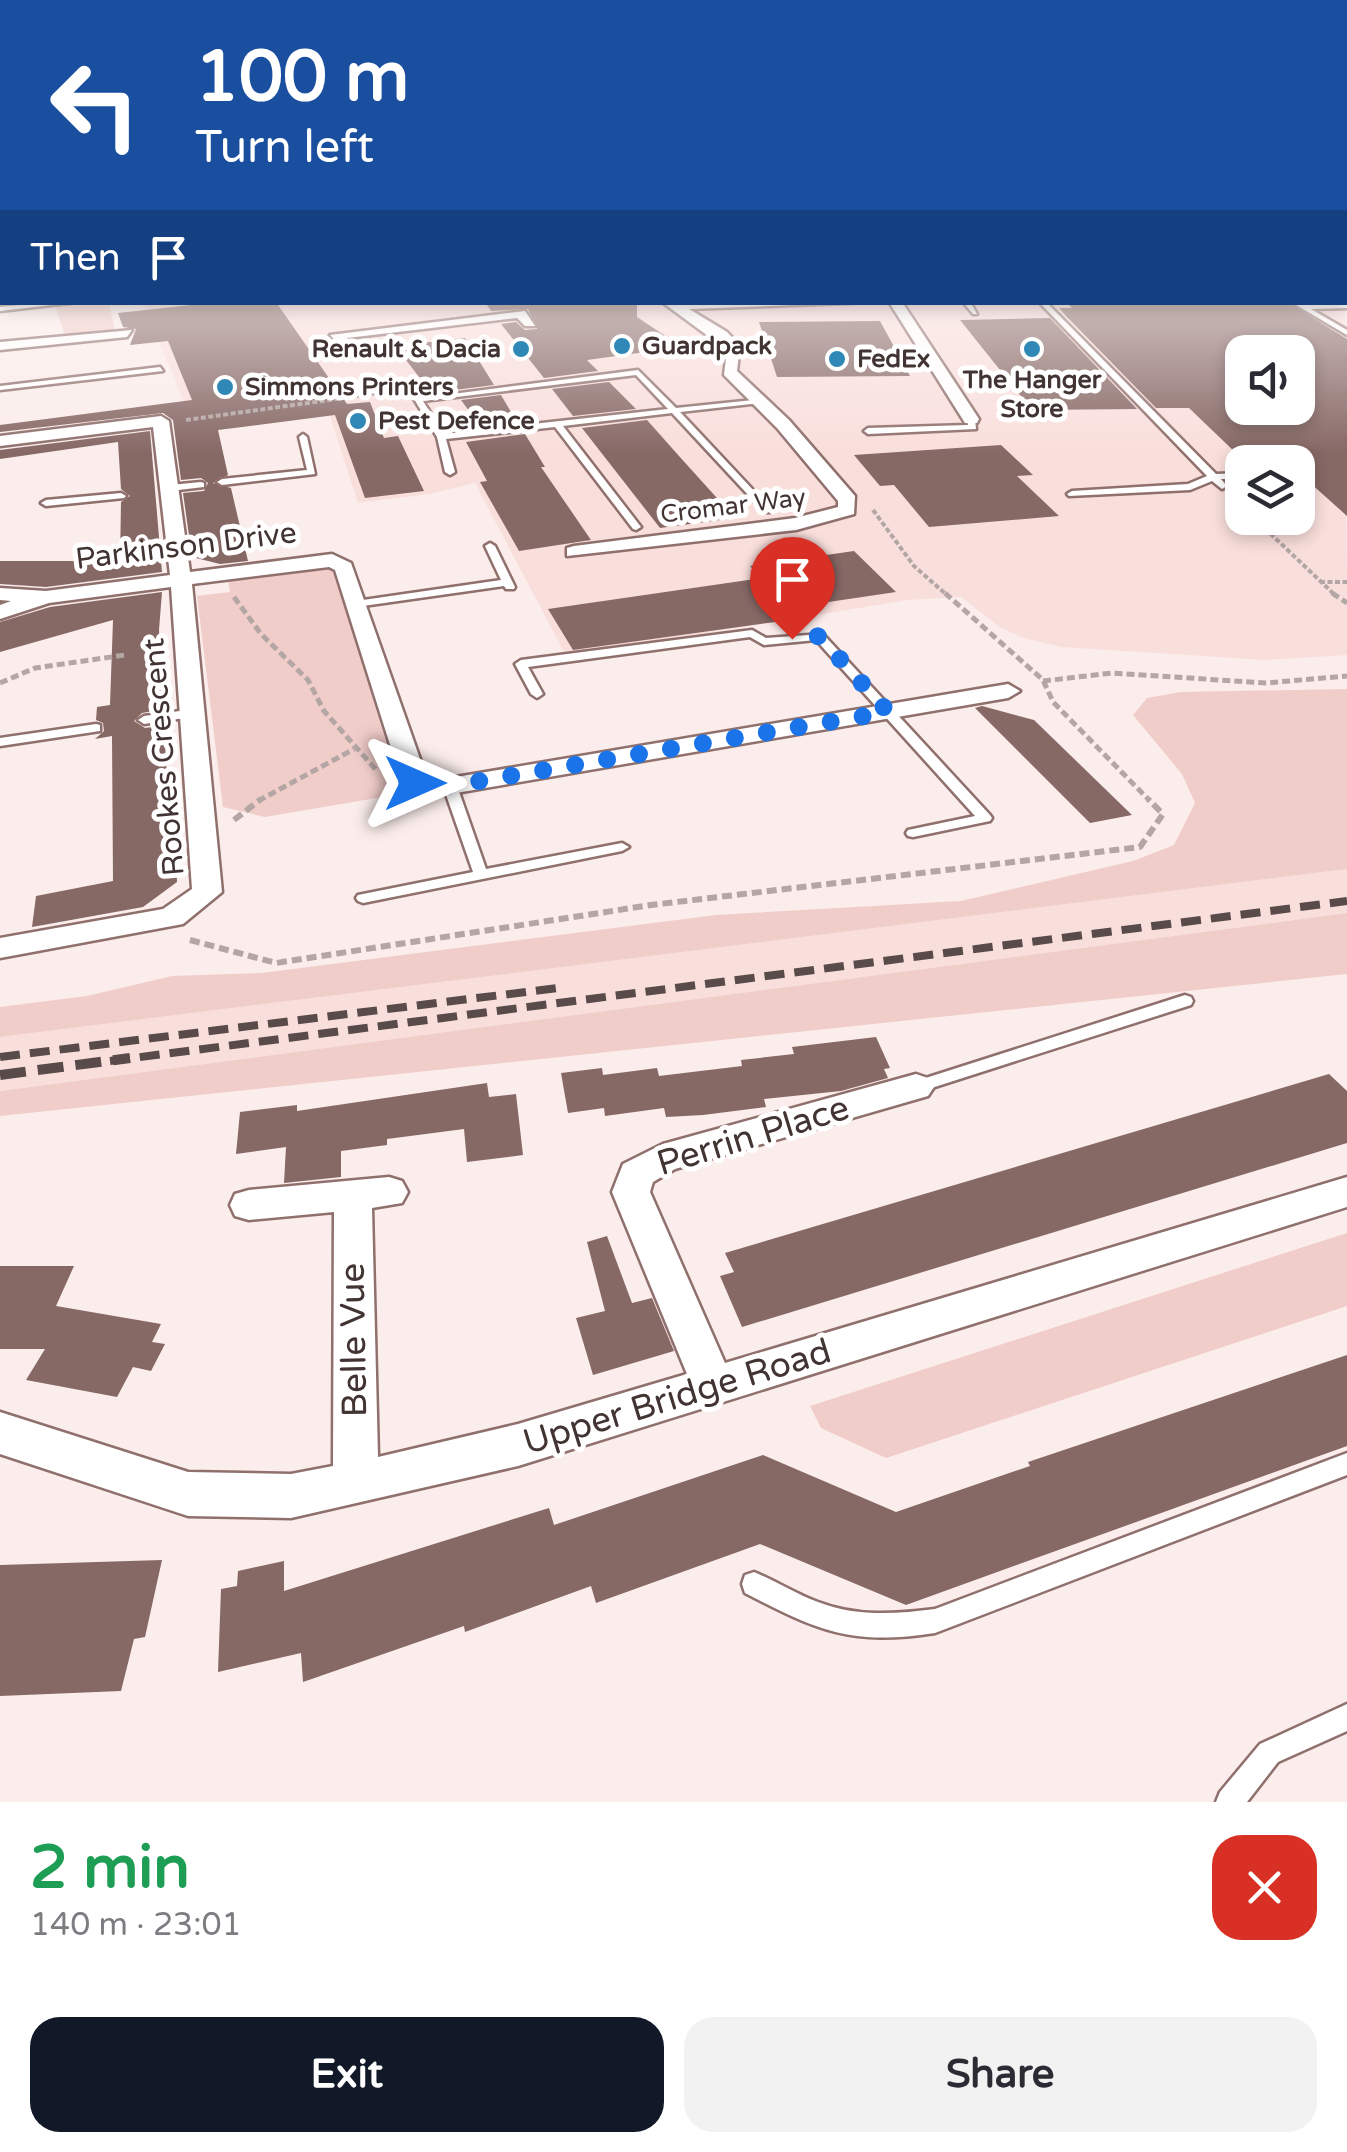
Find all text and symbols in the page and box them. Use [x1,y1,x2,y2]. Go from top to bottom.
text: 100 m [195,36,409,120]
icon: left [30,40,160,170]
text: Turn left [195,121,374,175]
icon: arrive [141,230,196,285]
text: Then [30,235,121,281]
place label: Guardpack [642,331,772,361]
place label: Renault & Dacia [311,334,501,364]
marker: Guardpack [611,335,633,357]
map controls [1225,335,1315,535]
button: sound [1225,335,1315,425]
marker: Renault & Dacia [510,338,532,360]
marker: The Hanger Store [1021,338,1043,360]
place label: FedEx [857,344,930,374]
marker: FedEx [826,348,848,370]
place label: The Hanger Store [962,365,1102,424]
place label: Simmons Printers [245,372,454,402]
marker: Simmons Printers [214,376,236,398]
place label: Pest Defence [378,406,535,436]
marker: Pest Defence [347,410,369,432]
button: layers [1225,445,1315,535]
street label: Cromar Way [659,482,807,530]
street label: Parkinson Drive [73,514,299,578]
pin [750,537,835,640]
icon: arrive [765,552,820,607]
street label: Rookes Crescent [135,637,193,877]
position arrow [363,731,467,835]
street label: Perrin Place [652,1087,854,1185]
street label: Belle Vue [332,1263,376,1417]
street label: Upper Bridge Road [518,1330,836,1464]
text: 2 min [30,1832,190,1904]
button: close [1212,1835,1317,1940]
text: 140 m · 23:01 [30,1906,242,1944]
button: Exit [30,2017,664,2132]
button: Share [684,2017,1317,2132]

